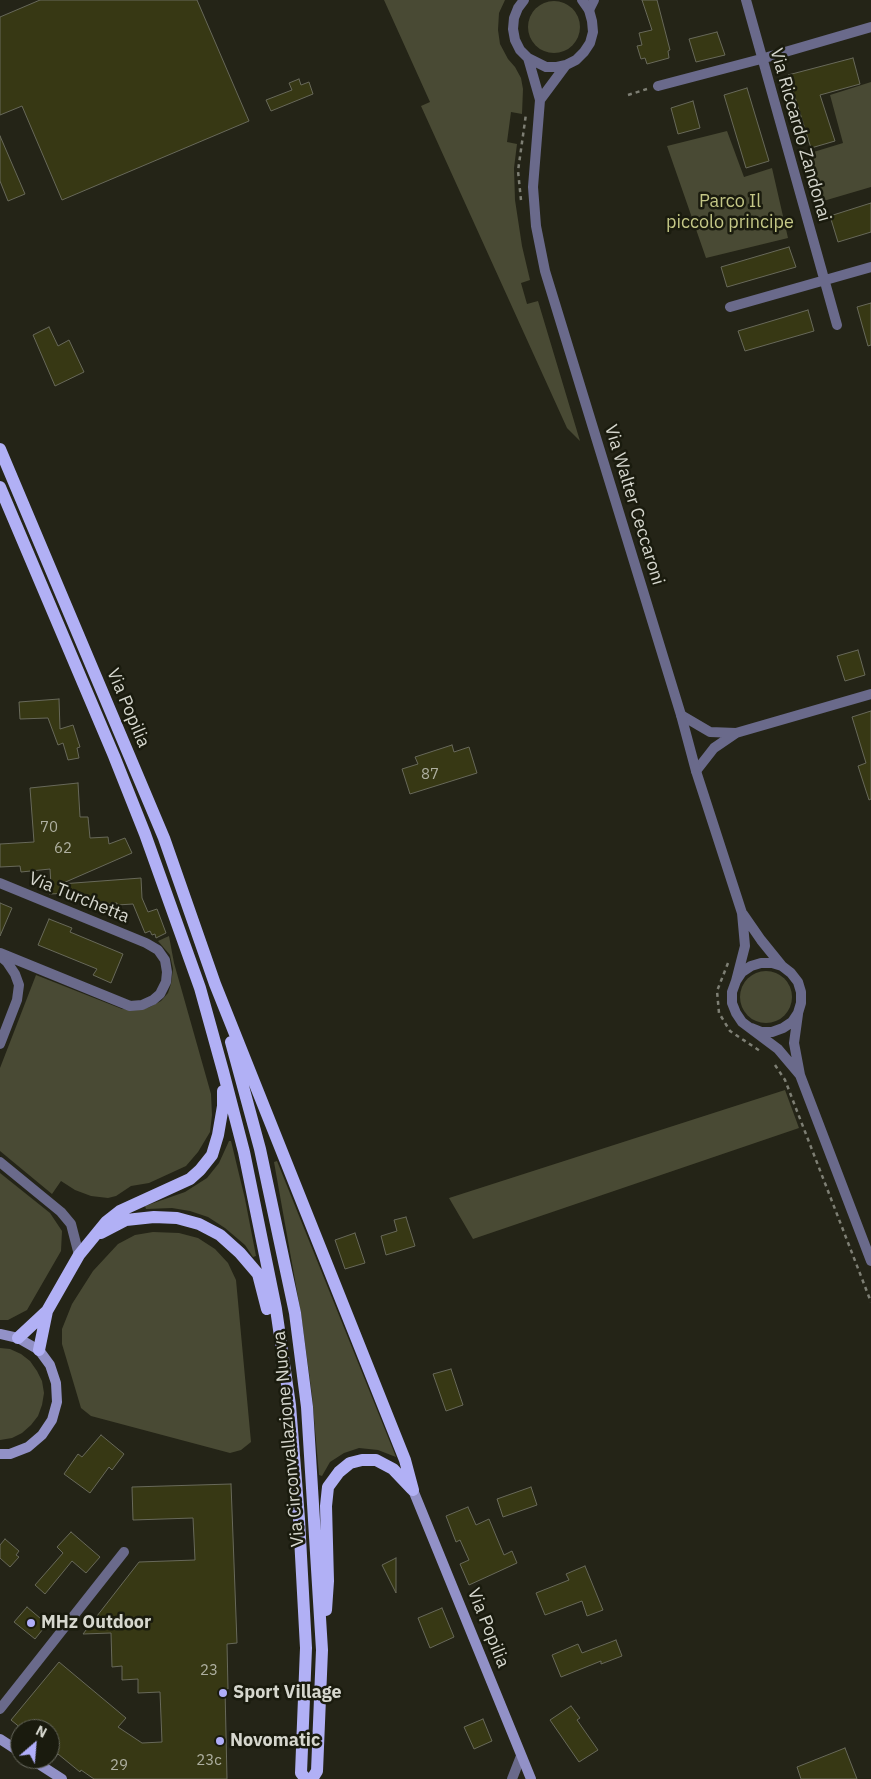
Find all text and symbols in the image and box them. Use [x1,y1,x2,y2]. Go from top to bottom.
street label: Via Riccardo Zandonai [765,46,835,224]
park label: Parco Il piccolo principe [666,191,794,233]
street label: Via Walter Ceccaroni [599,422,669,588]
street label: Via Popilia [102,665,154,751]
house number: 87 [421,766,439,784]
house number: 70 [40,819,58,837]
house number: 62 [54,840,72,858]
street label: Via Turchetta [25,868,133,928]
street label: Via Circonvallazione Nuova [269,1330,309,1548]
street label: Via Popilia [462,1585,514,1671]
place label: MHz Outdoor [41,1612,151,1634]
marker: MHz Outdoor [25,1617,37,1629]
house number: 23 [200,1662,218,1680]
place label: Sport Village [233,1682,342,1704]
marker: Sport Village [217,1687,229,1699]
north arrow [10,1719,60,1769]
text: N [33,1721,50,1742]
place label: Novomatic [230,1730,320,1752]
marker: Novomatic [214,1735,226,1747]
house number: 23c [196,1752,222,1770]
house number: 29 [110,1757,128,1775]

